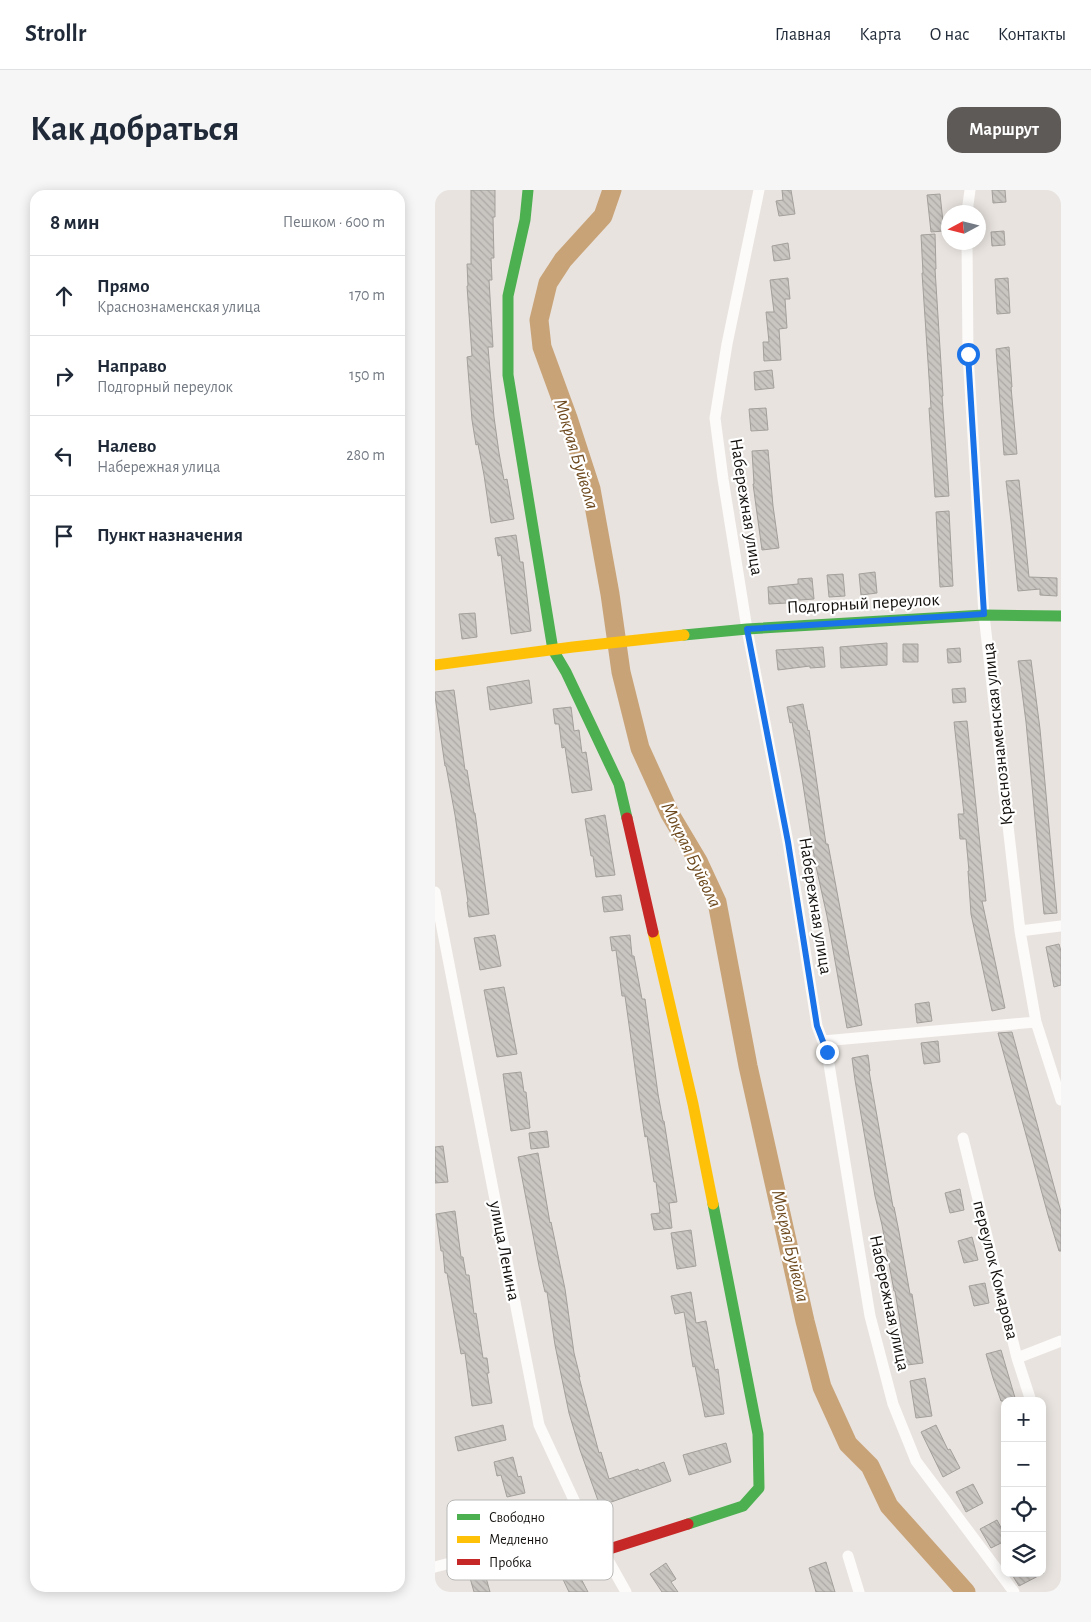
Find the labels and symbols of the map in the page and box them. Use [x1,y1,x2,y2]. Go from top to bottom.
north arrow [941,205,986,250]
route start [957,343,980,366]
water label: Мокрая Буйвола [550,397,602,511]
street label: Набережная улица [726,437,767,577]
street label: Подгорный переулок [786,591,941,617]
street label: Краснознаменская улица [979,642,1017,826]
water label: Мокрая Буйвола [657,799,725,911]
street label: Набережная улица [795,836,836,976]
route end [816,1041,839,1064]
water label: Мокрая Буйвола [768,1188,812,1304]
street label: улица Ленина [485,1199,522,1302]
street label: переулок Комарова [969,1199,1021,1341]
street label: Набережная улица [866,1233,913,1373]
legend [447,1500,613,1580]
text: Свободно [489,1511,545,1525]
text: Медленно [489,1533,548,1547]
text: Пробка [489,1556,532,1570]

